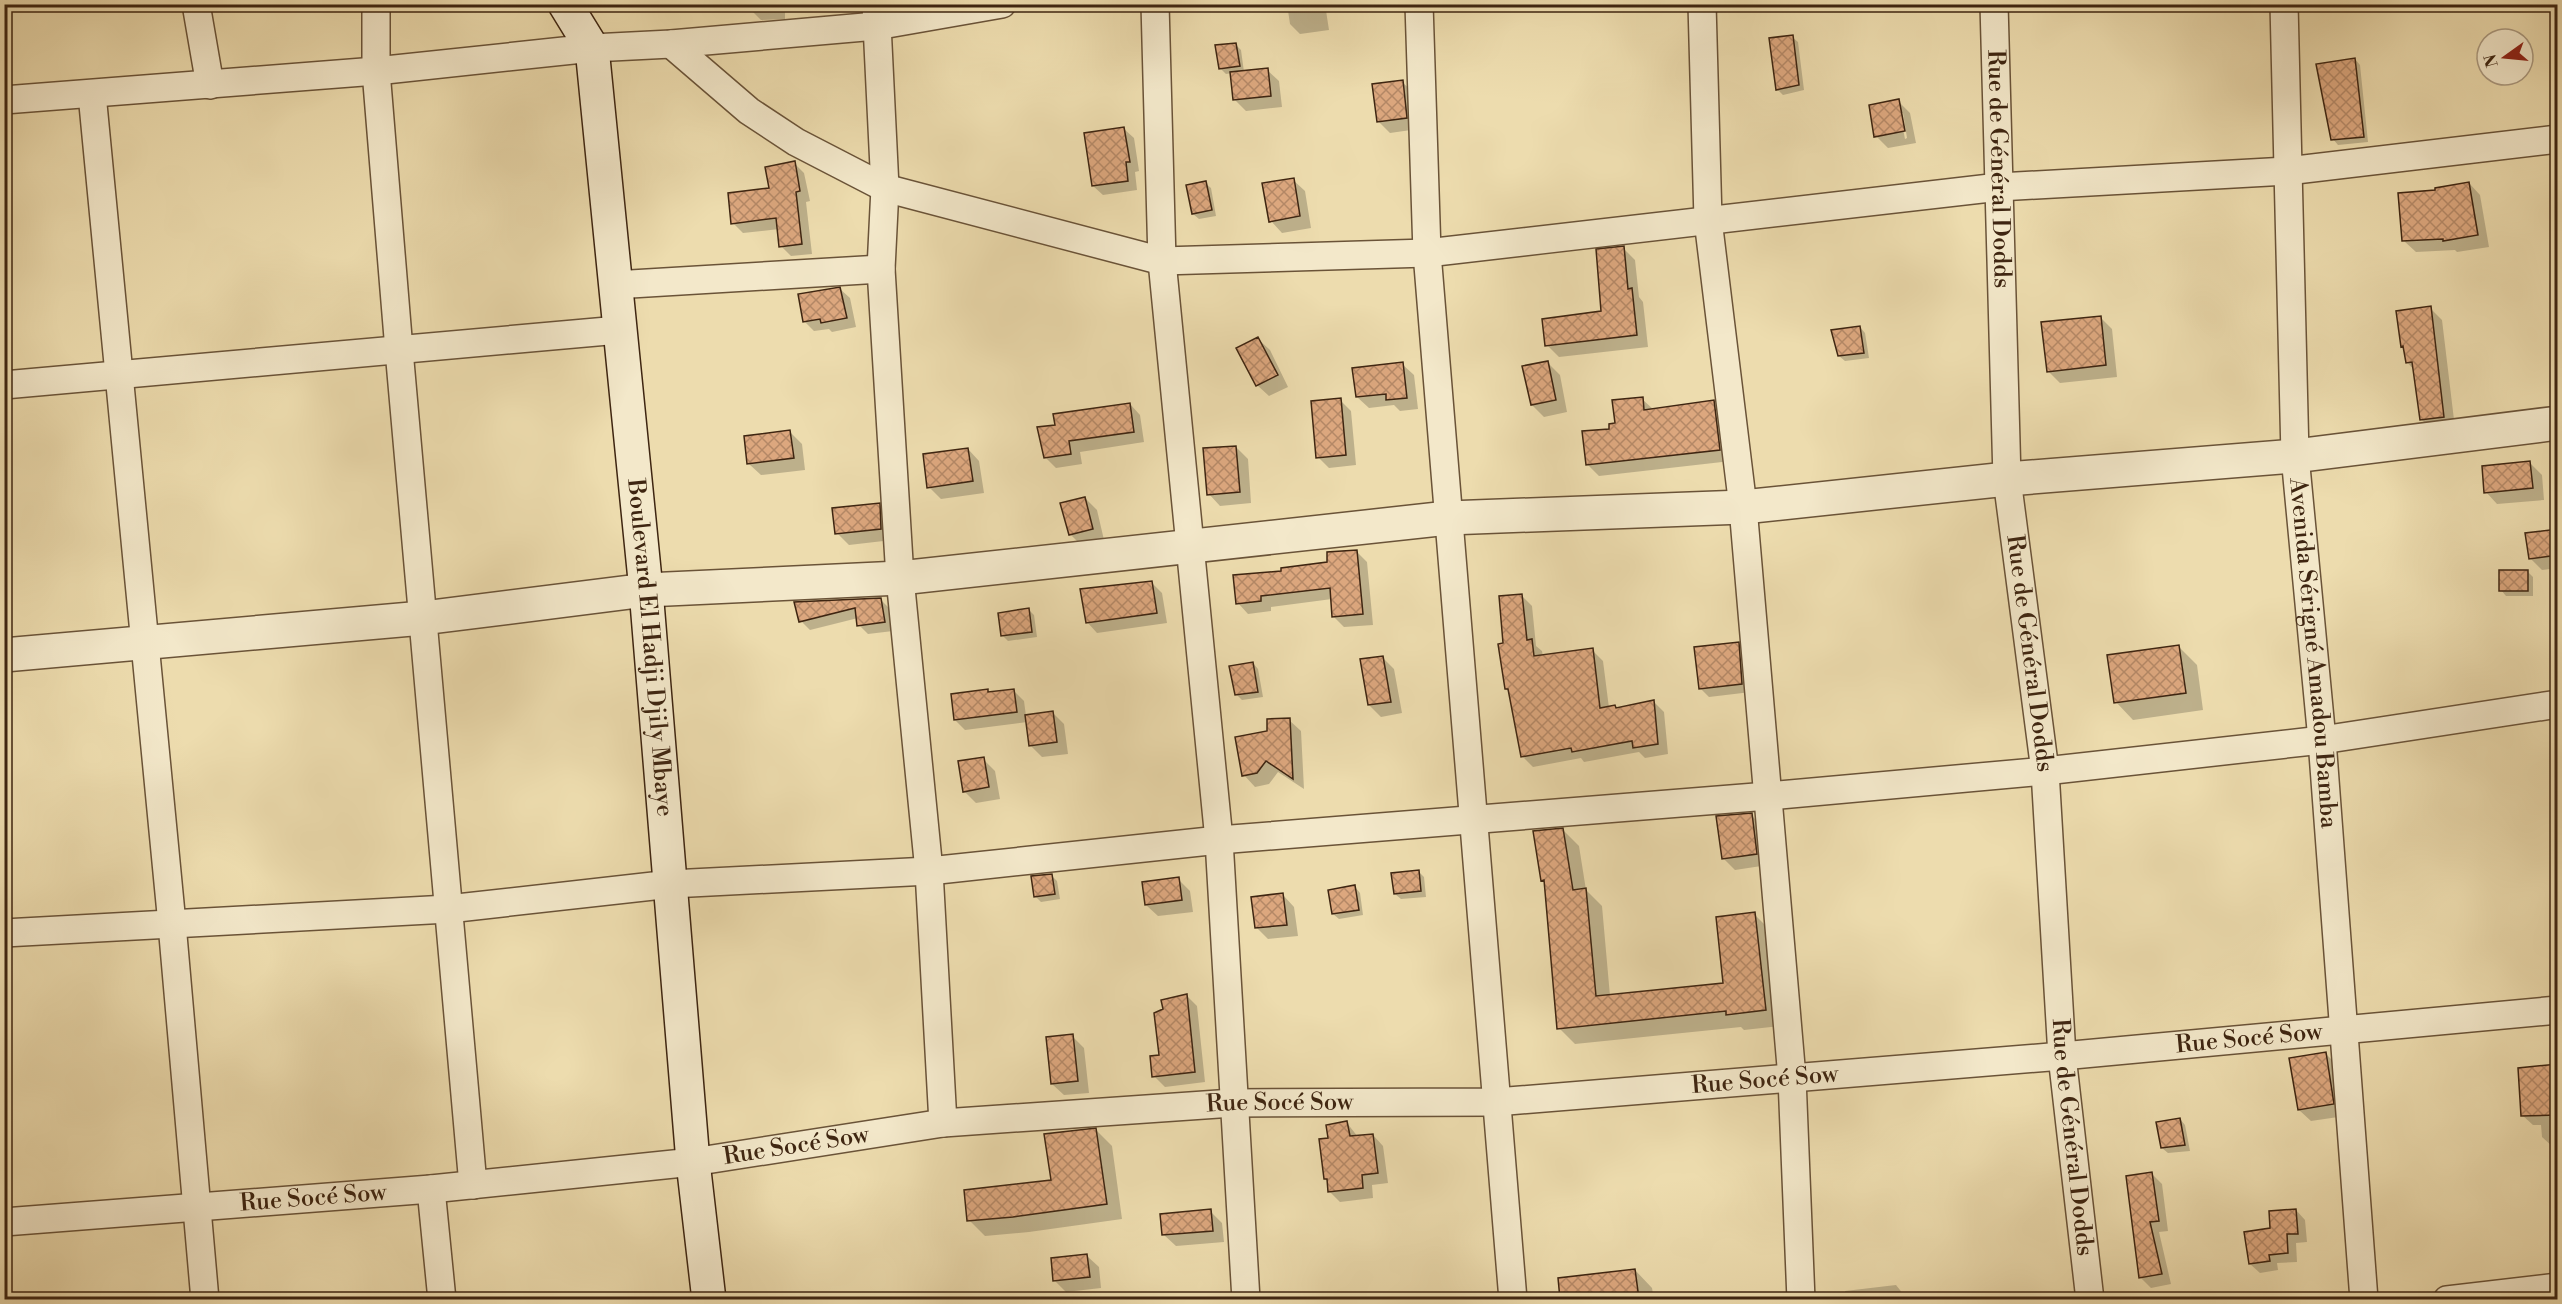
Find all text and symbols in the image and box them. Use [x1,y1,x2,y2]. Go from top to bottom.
north arrow [2475,27,2535,87]
street label: Rue de Général Dodds [1980,49,2017,289]
text: N [2480,52,2503,69]
street label: Avenida Sérigné Amadou Bamba [2282,475,2344,830]
street label: Boulevard El Hadji Djily Mbaye [620,476,680,818]
street label: Rue de Général Dodds [1999,533,2060,774]
street label: Rue Socé Sow [2174,1017,2325,1060]
street label: Rue de Général Dodds [2045,1018,2100,1258]
street label: Rue Socé Sow [1690,1059,1841,1101]
street label: Rue Socé Sow [1205,1088,1355,1120]
street label: Rue Socé Sow [721,1120,873,1172]
street label: Rue Socé Sow [239,1177,389,1219]

